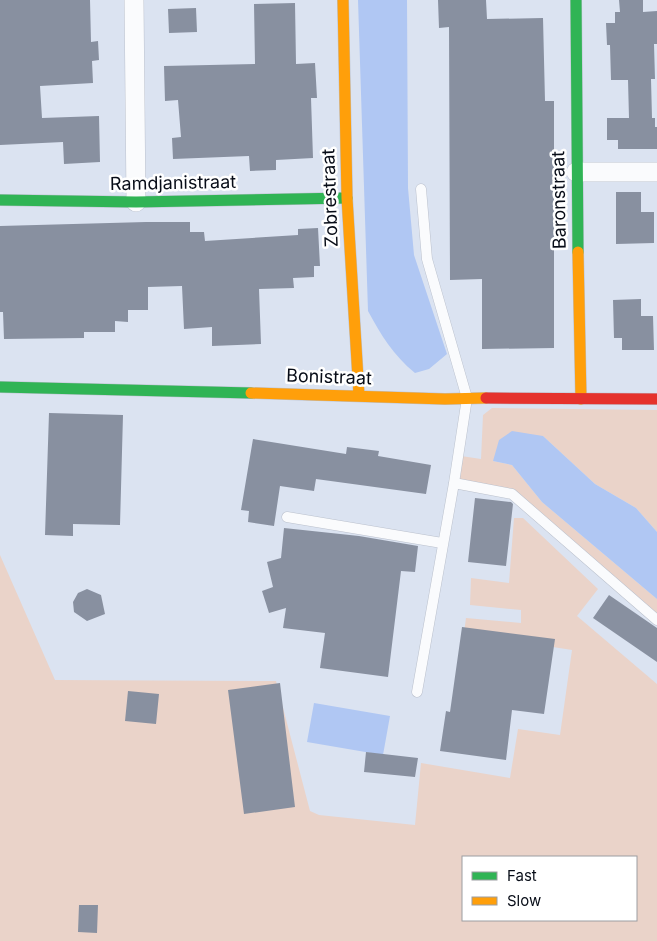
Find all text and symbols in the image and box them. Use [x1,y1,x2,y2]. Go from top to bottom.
street label: Zobrestraat [317,148,342,248]
street label: Baronstraat [547,151,570,249]
street label: Ramdjanistraat [110,171,236,194]
street label: Bonistraat [286,365,372,388]
legend [462,856,637,921]
text: Fast [507,866,537,885]
text: Slow [507,891,541,910]

